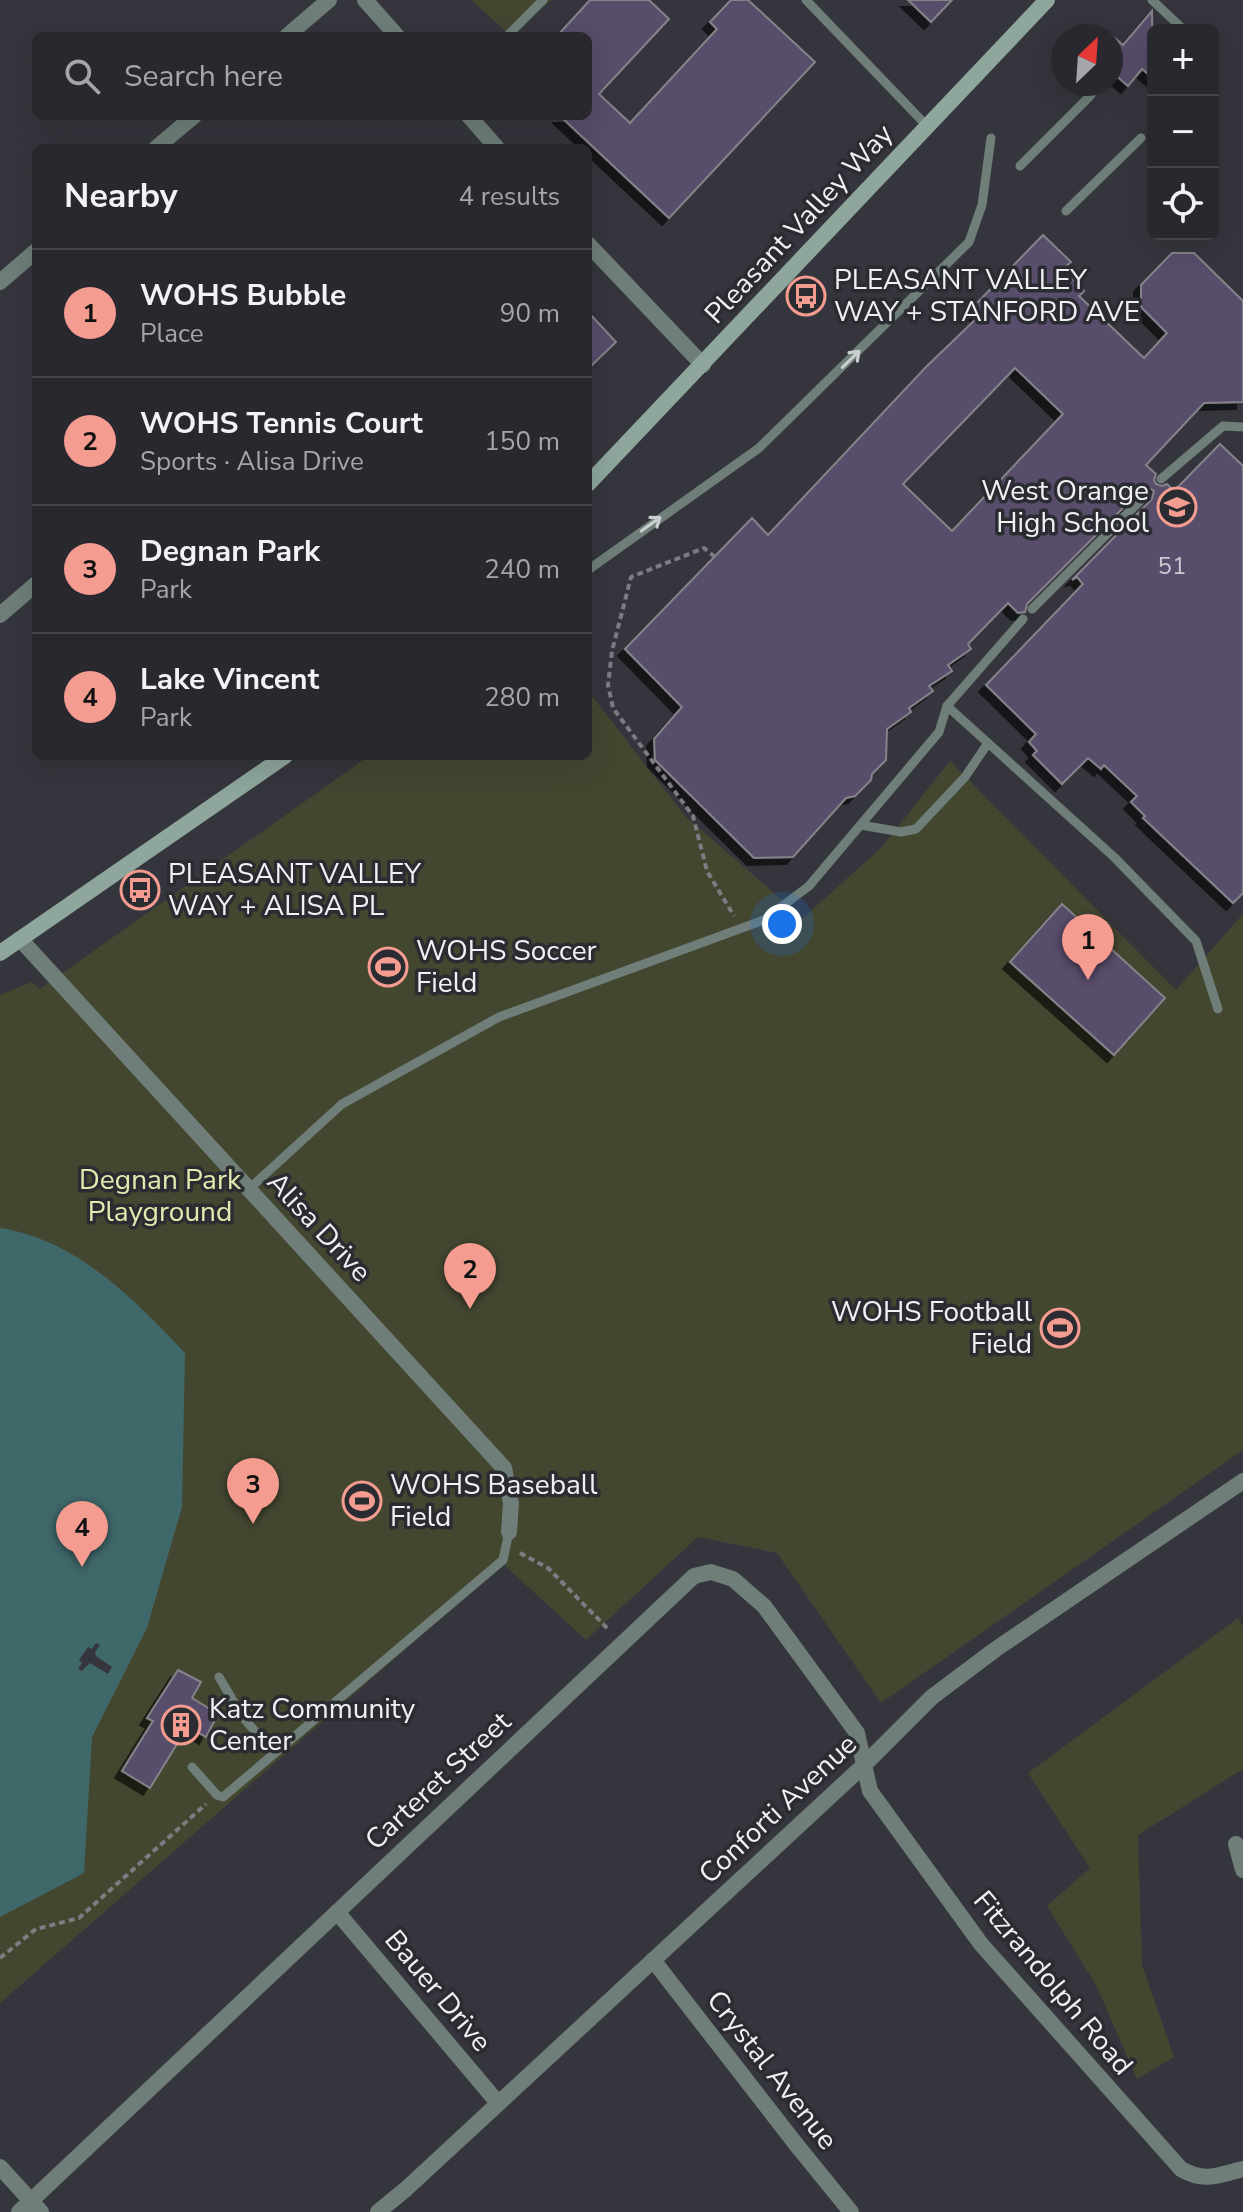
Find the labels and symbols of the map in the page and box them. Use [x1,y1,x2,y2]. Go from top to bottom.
north arrow [1051,24,1123,96]
street label: Pleasant Valley Way [696,115,902,332]
place label: PLEASANT VALLEY WAY + STANFORD AVE [834,261,1140,331]
bus stop icon: PLEASANT VALLEY WAY + STANFORD AVE [785,275,827,317]
one-way arrow [841,350,860,369]
place label: West Orange High School [981,472,1150,542]
school or university icon: West Orange High School [1156,486,1198,528]
one-way arrow [640,516,662,533]
house number: 51 [1158,550,1186,582]
place label: PLEASANT VALLEY WAY + ALISA PL [168,855,422,925]
bus stop icon: PLEASANT VALLEY WAY + ALISA PL [119,869,161,911]
your location [762,904,802,944]
pin: 1 [1062,914,1114,980]
place label: WOHS Soccer Field [416,932,597,1002]
sports icon: WOHS Soccer Field [367,946,409,988]
park label: Degnan Park Playground [79,1161,242,1231]
street label: Alisa Drive [258,1164,380,1290]
pin: 2 [444,1243,496,1309]
place label: WOHS Football Field [831,1293,1033,1363]
sports icon: WOHS Football Field [1039,1307,1081,1349]
pin: 3 [227,1458,279,1524]
place label: WOHS Baseball Field [390,1466,598,1536]
sports icon: WOHS Baseball Field [341,1480,383,1522]
pin: 4 [56,1501,108,1567]
place label: Katz Community Center [209,1690,416,1760]
street label: Carteret Street [357,1703,519,1859]
building icon: Katz Community Center [160,1704,202,1746]
street label: Conforti Avenue [691,1726,865,1892]
street label: Fitzrandolph Road [965,1883,1141,2083]
street label: Bauer Drive [376,1922,500,2060]
street label: Crystal Avenue [698,1982,846,2158]

